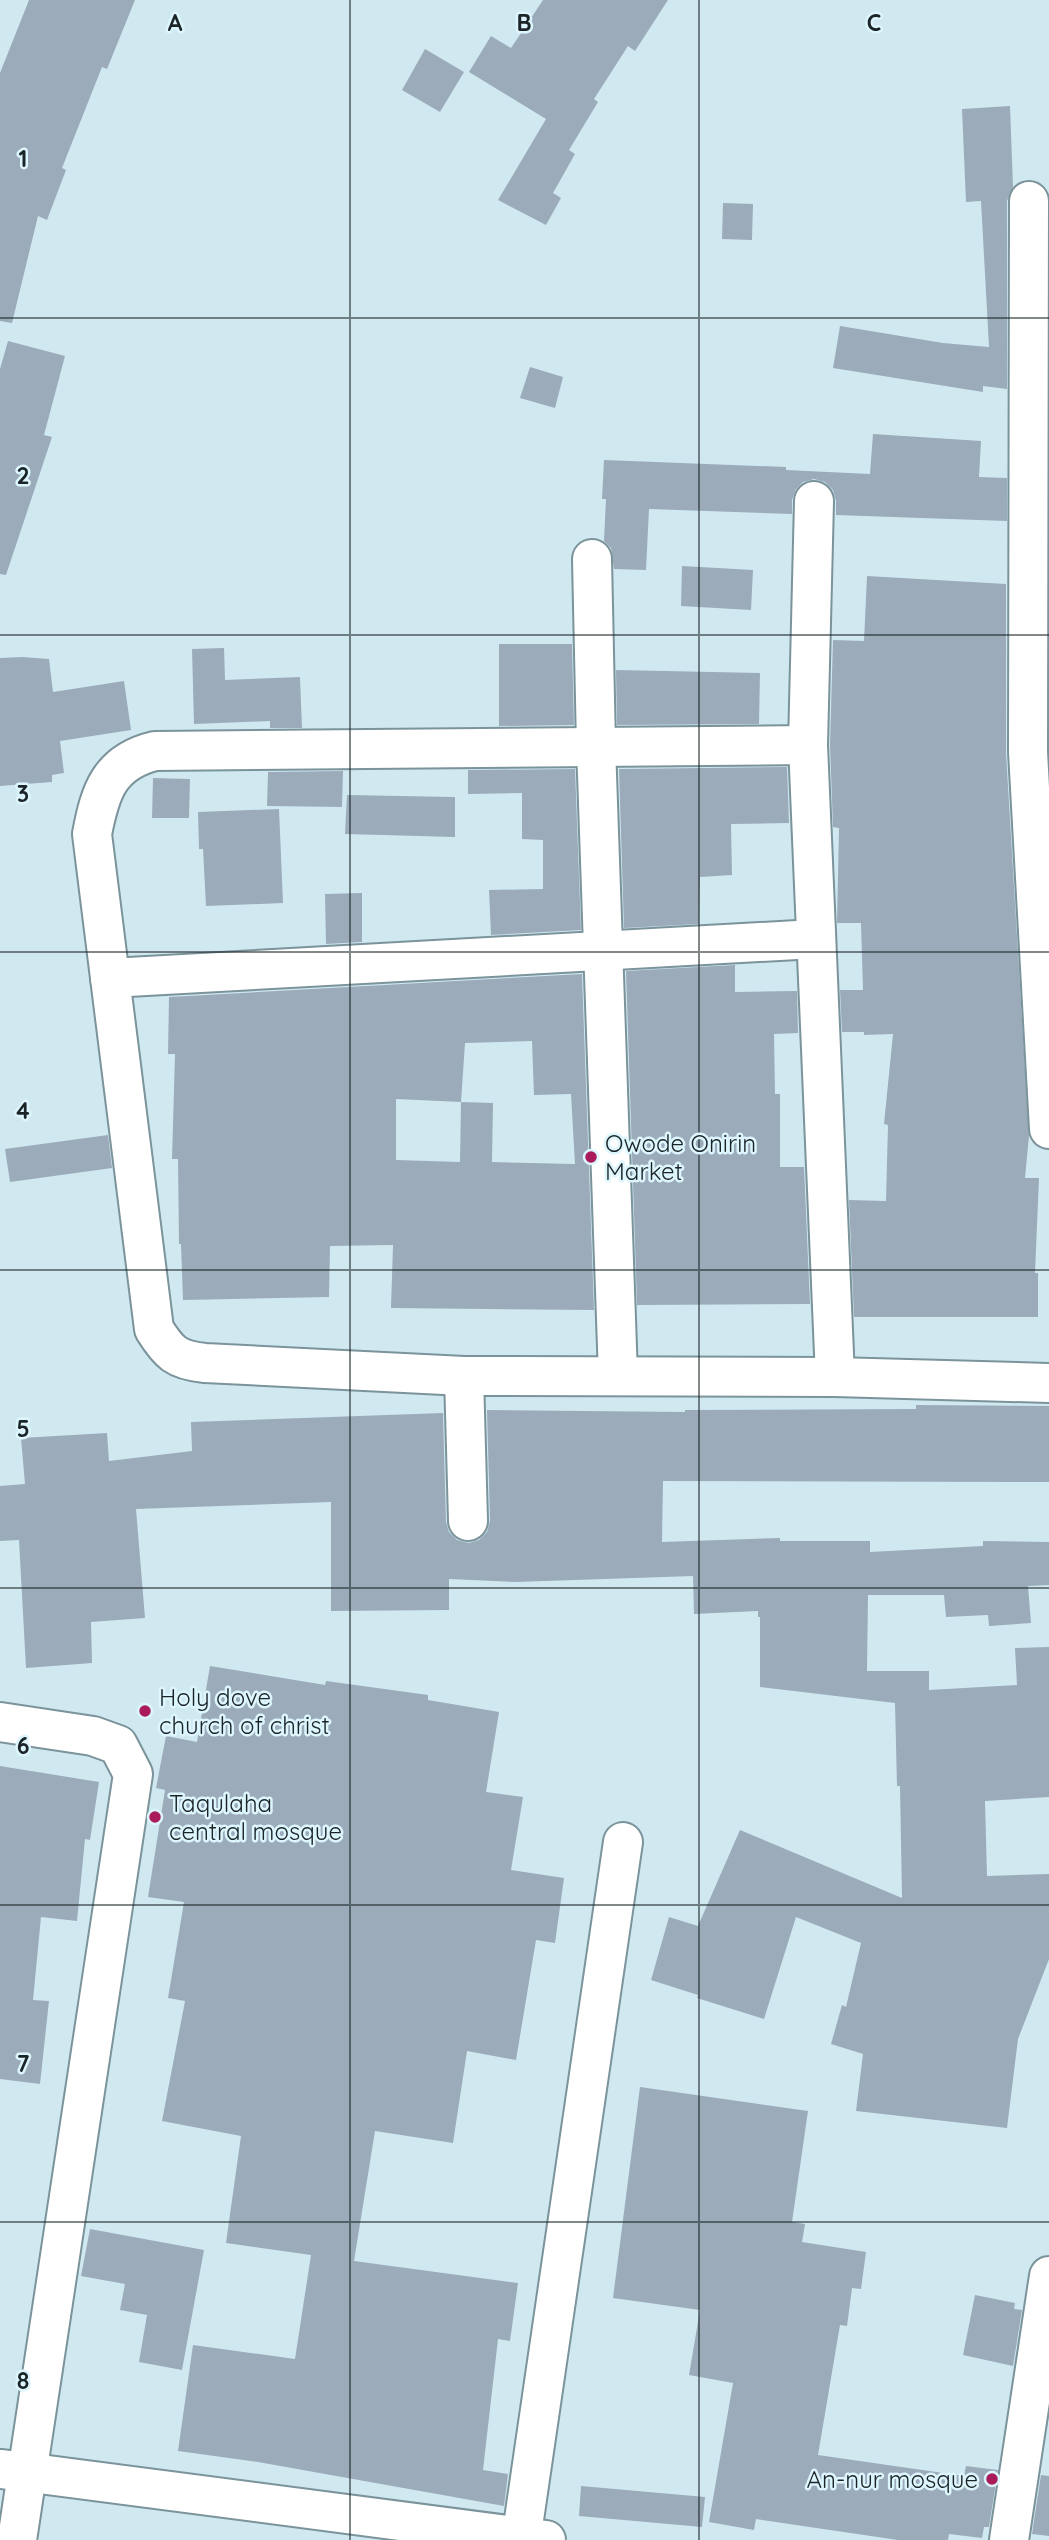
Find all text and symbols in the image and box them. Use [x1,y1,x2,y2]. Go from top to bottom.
text: A [168,8,183,37]
text: B [516,8,532,37]
text: C [867,8,881,37]
text: 1 [19,144,27,173]
text: 2 [16,461,30,490]
text: 3 [17,779,29,808]
text: 4 [16,1096,30,1125]
place label: Owode Onirin Market [605,1128,756,1186]
marker: Owode Onirin Market [583,1149,599,1165]
text: 5 [16,1414,30,1443]
place label: Holy dove church of christ [159,1682,330,1740]
marker: Holy dove church of christ [137,1703,153,1719]
text: 6 [17,1731,29,1760]
place label: Taqulaha central mosque [169,1788,342,1846]
marker: Taqulaha central mosque [147,1809,163,1825]
text: 7 [17,2049,30,2078]
text: 8 [17,2366,29,2395]
place label: An-nur mosque [807,2464,978,2494]
marker: An-nur mosque [984,2471,1000,2487]

